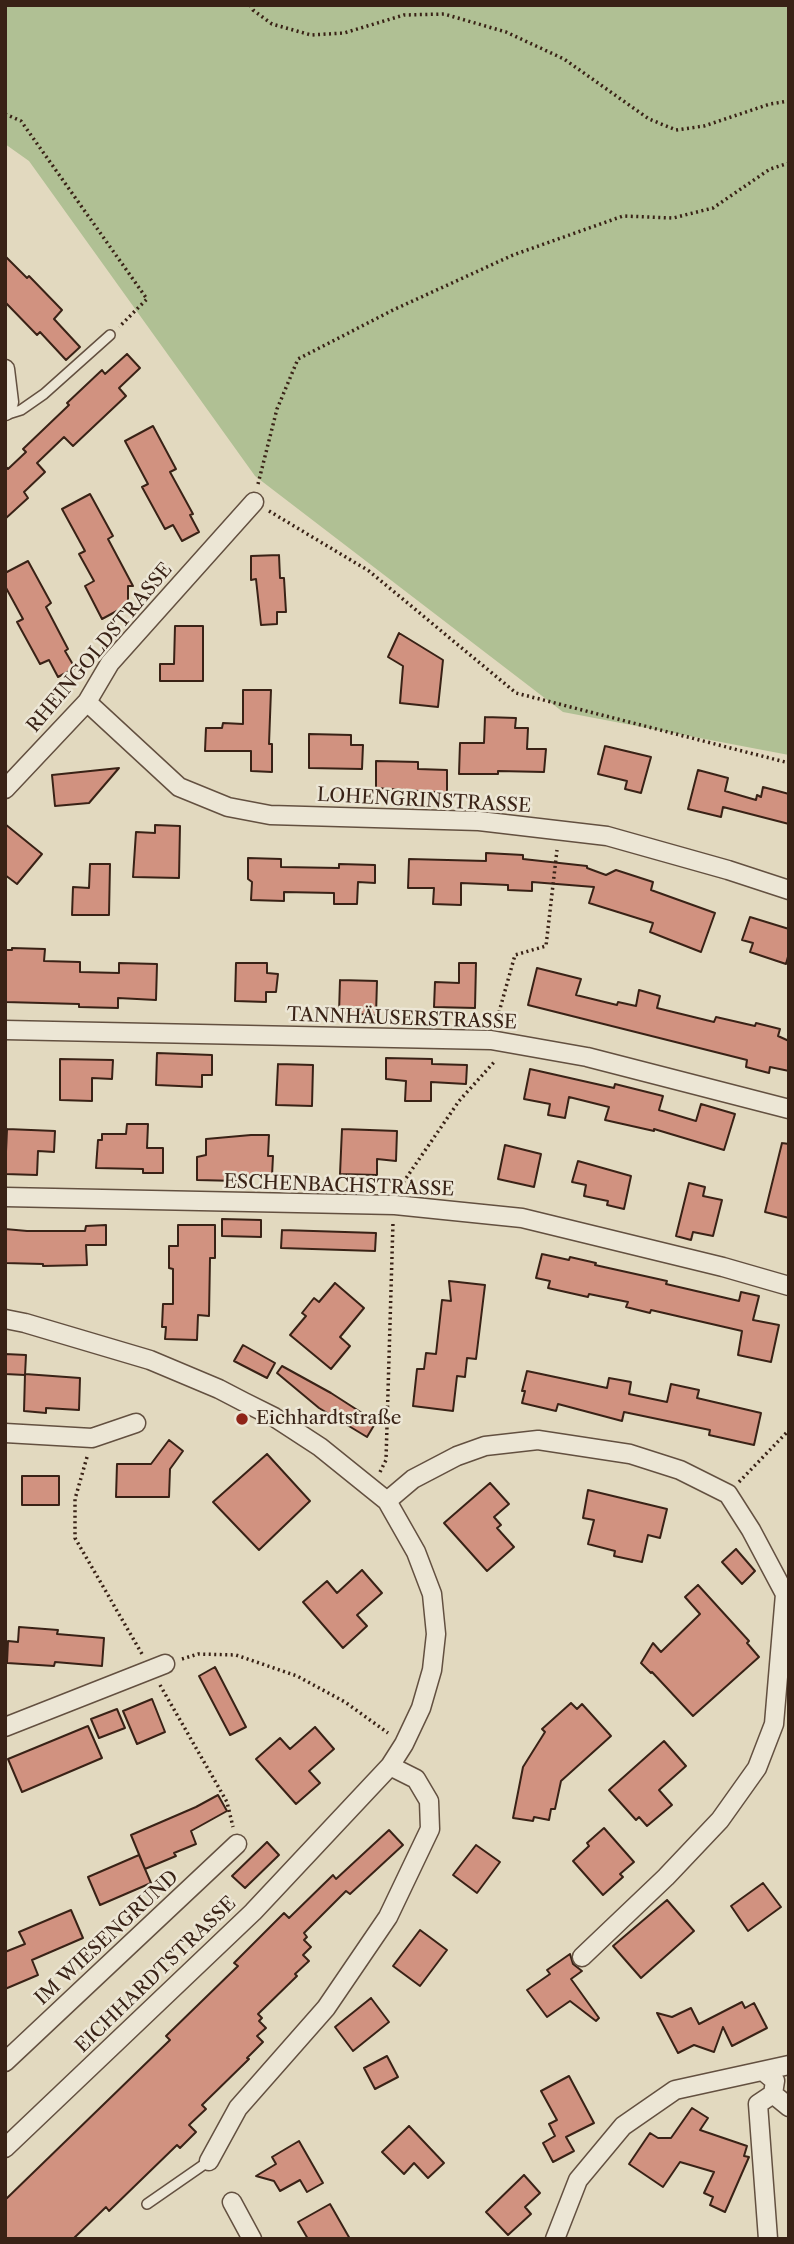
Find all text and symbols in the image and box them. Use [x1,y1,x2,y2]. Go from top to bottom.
street label: RHEINGOLDSTRASSE [22,559,178,737]
street label: LOHENGRINSTRASSE [316,784,532,818]
street label: TANNHÄUSERSTRASSE [287,1004,517,1034]
street label: ESCHENBACHSTRASSE [223,1171,455,1201]
place label: Eichhardtstraße [256,1408,401,1430]
marker: Eichhardtstraße [234,1411,250,1427]
street label: IM WIESENGRUND [31,1866,183,2010]
street label: EICHHARDTSTRASSE [71,1892,241,2058]

